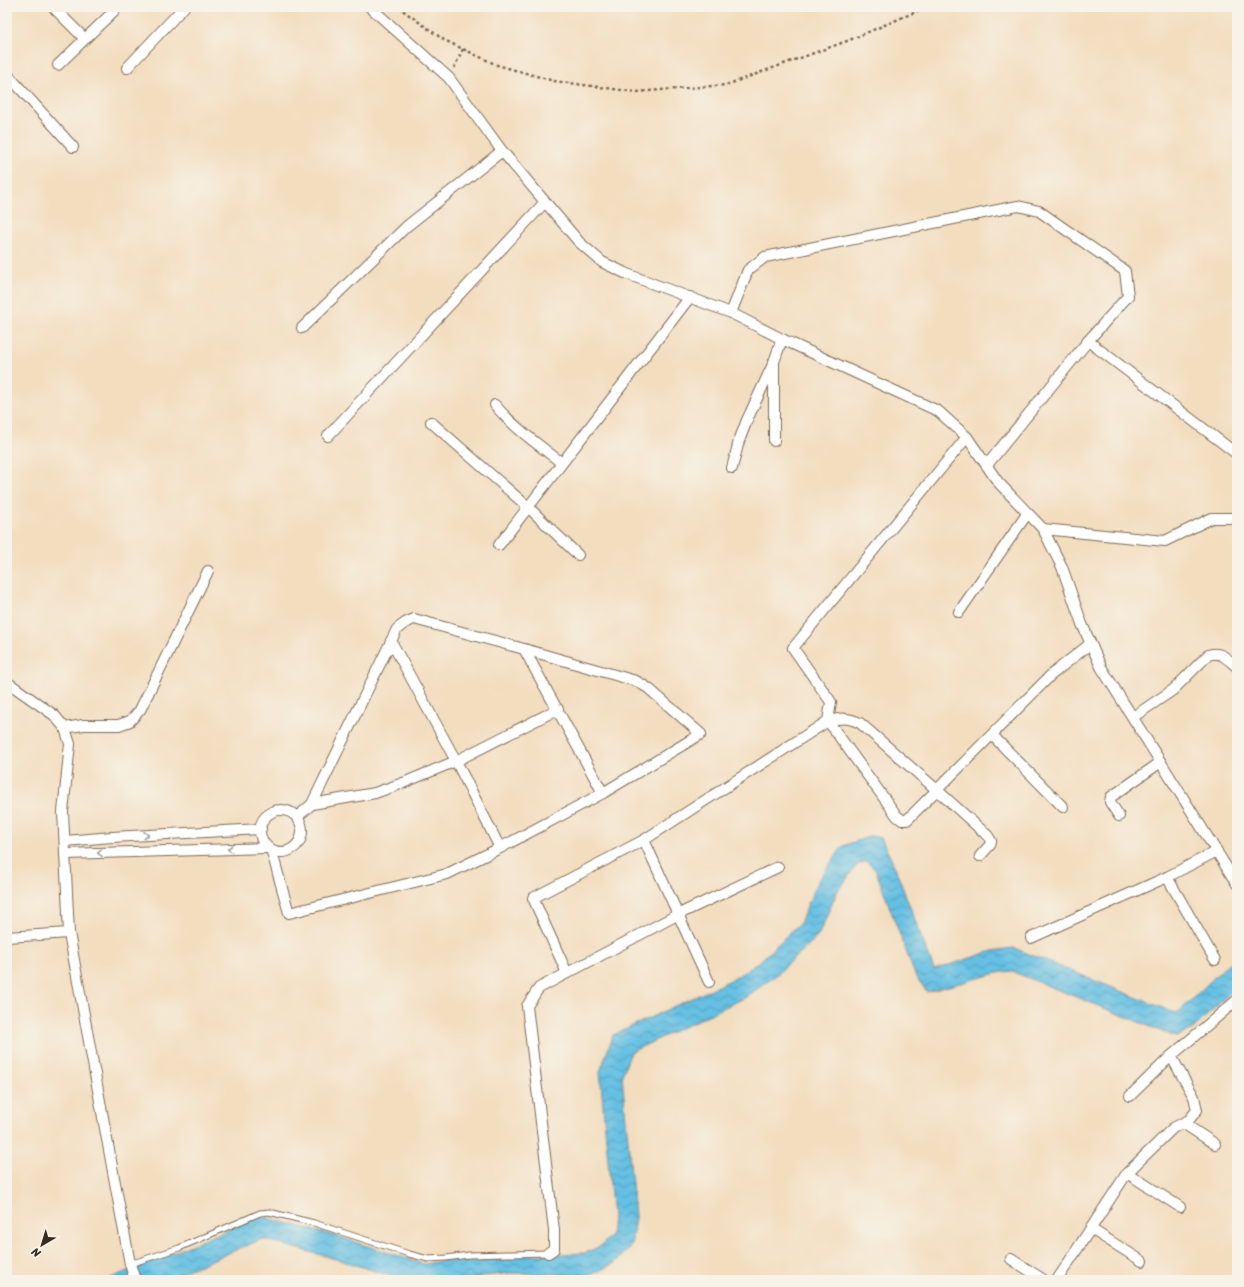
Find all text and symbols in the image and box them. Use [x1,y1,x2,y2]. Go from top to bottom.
one-way arrow [143,831,149,839]
one-way arrow [227,845,233,853]
one-way arrow [97,849,103,857]
north arrow [22,1225,62,1265]
text: N [27,1242,46,1263]

